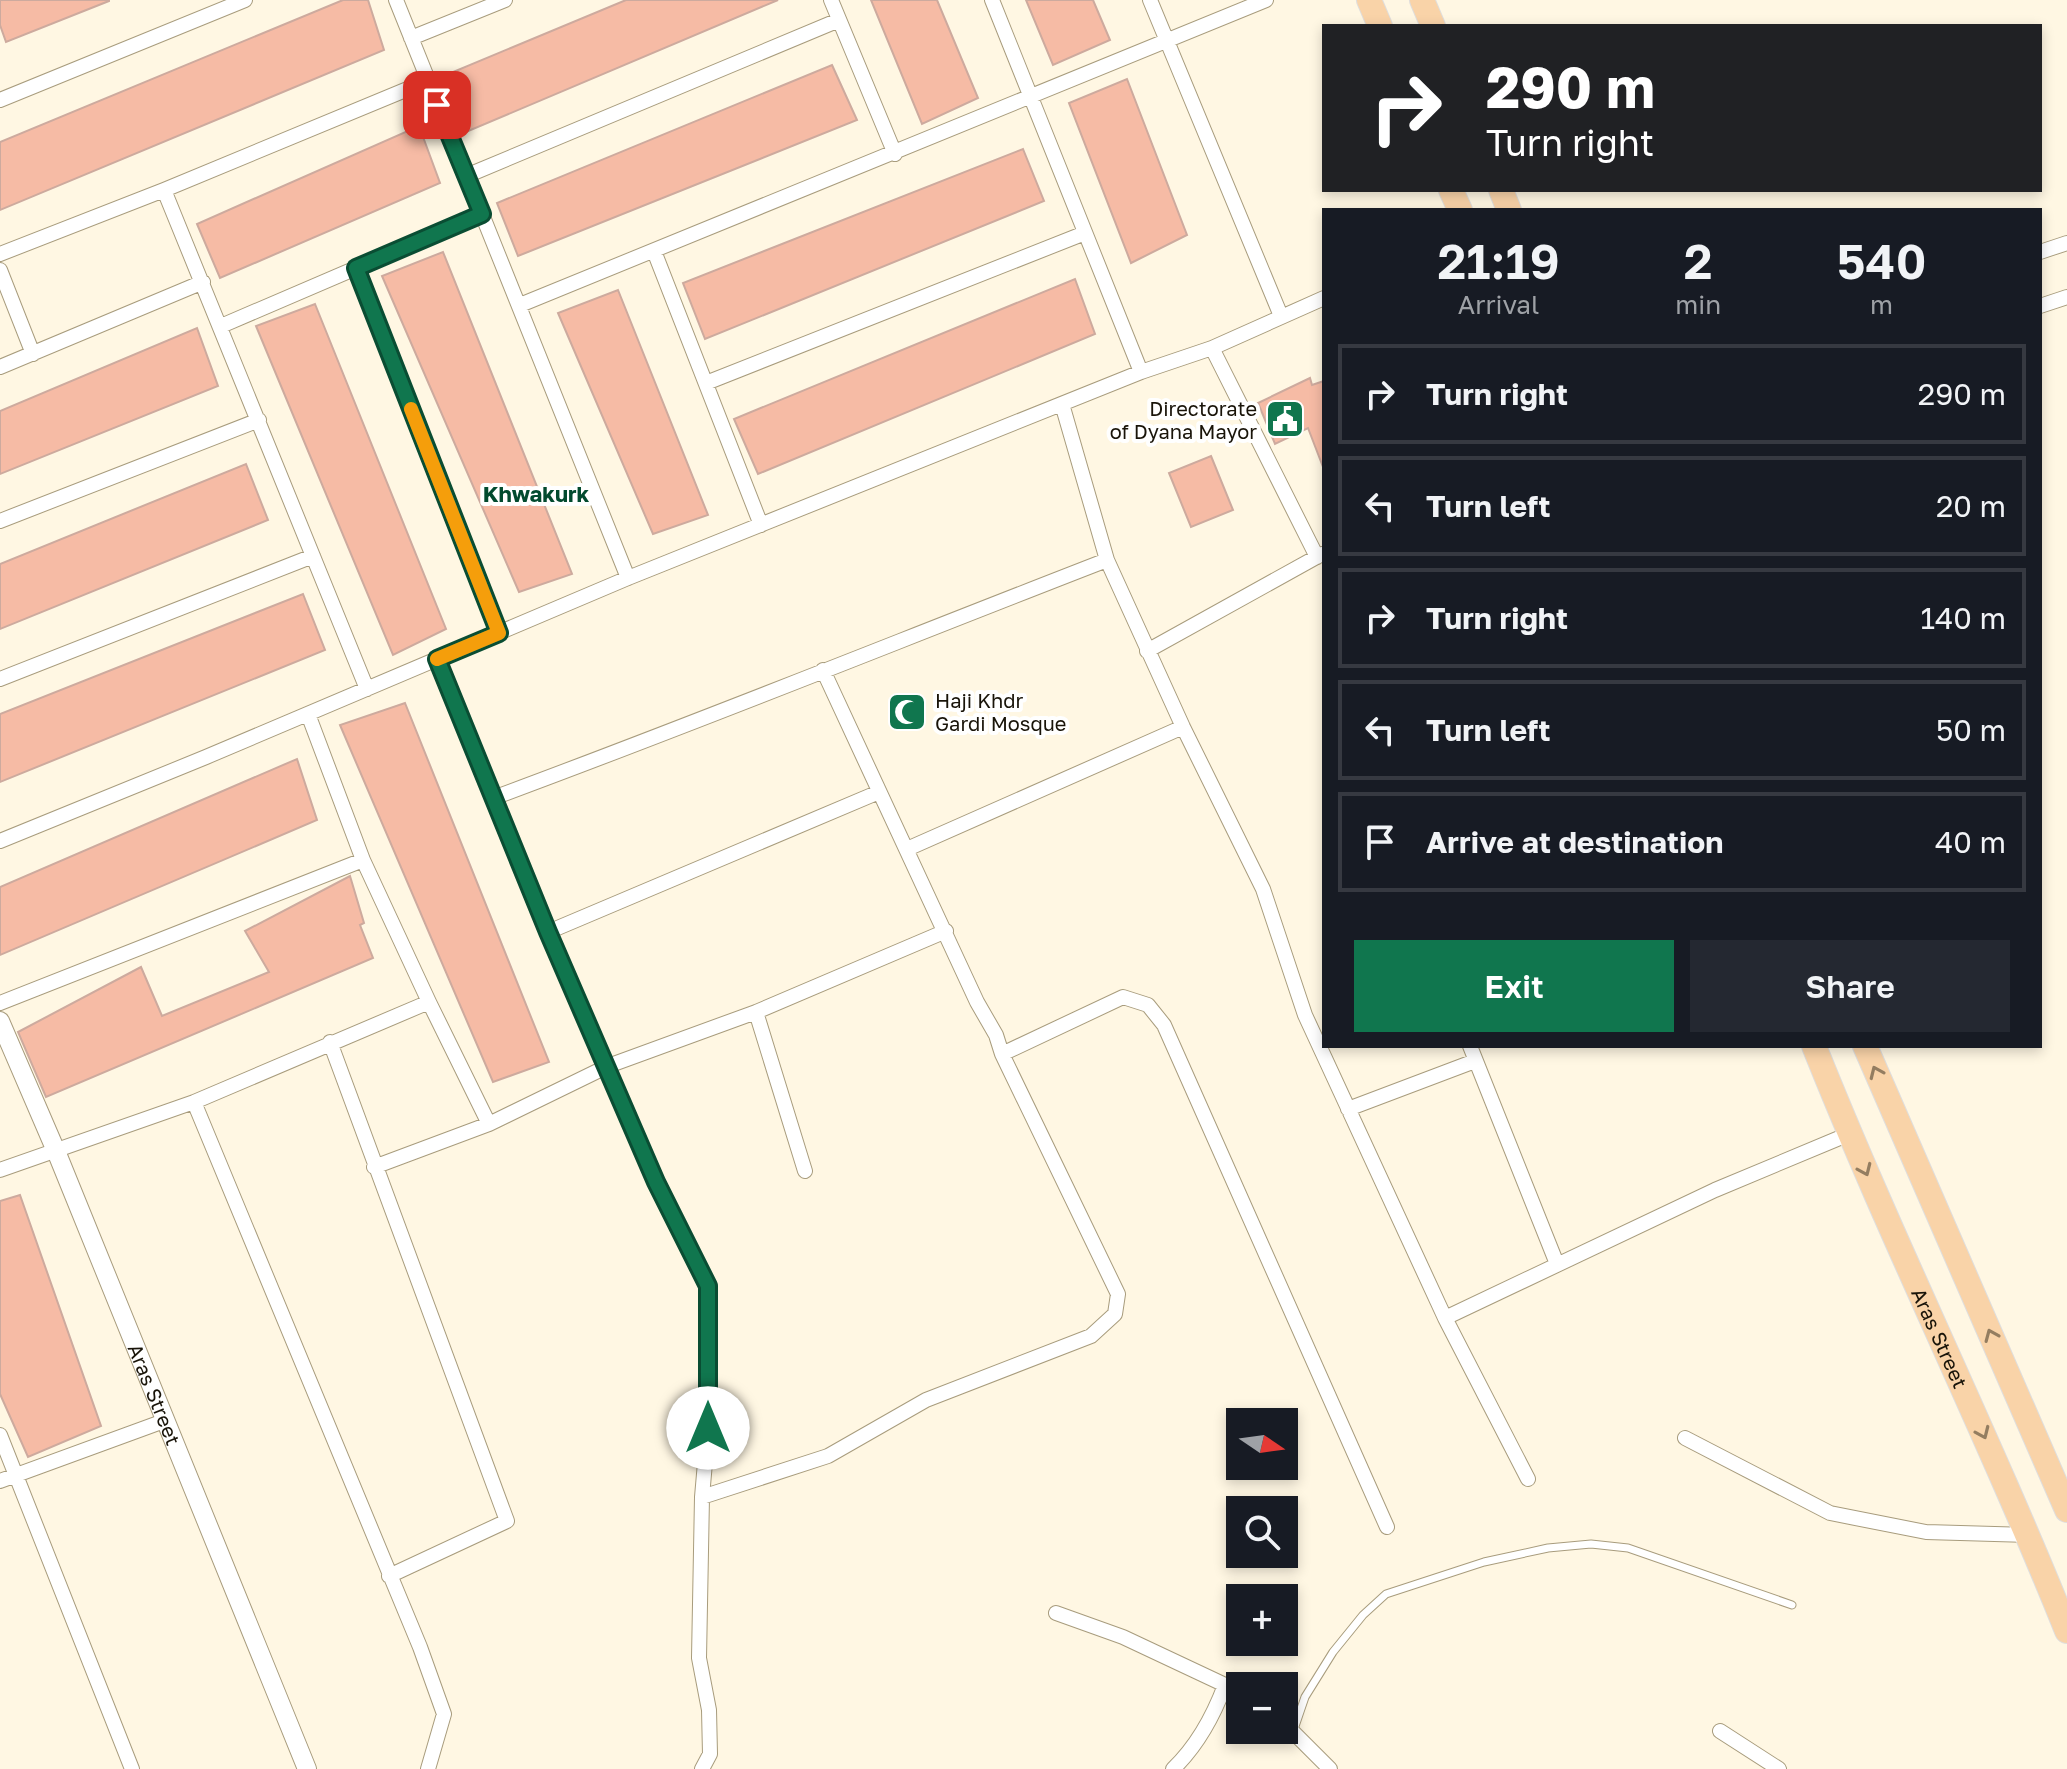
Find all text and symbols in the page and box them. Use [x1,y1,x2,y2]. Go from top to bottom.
text: 290 m [1486,53,1655,120]
icon: right [1354,56,1458,160]
pin [403,71,471,139]
icon: arrive [415,83,459,127]
text: Turn right [1486,121,1654,164]
text: 21:19 [1438,232,1560,290]
text: 2 [1684,232,1713,290]
text: 540 [1837,232,1926,290]
text: Arrival [1458,289,1539,320]
text: min [1675,289,1721,320]
text: m [1870,289,1893,320]
icon: right [1358,372,1402,416]
text: Turn right [1426,376,1568,412]
text: 290 m [1918,376,2006,412]
place label: Directorate of Dyana Mayor [1110,396,1257,443]
public building icon: Directorate of Dyana Mayor [1264,398,1306,440]
district label: Khwakurk [483,480,590,507]
icon: left [1358,484,1402,528]
text: Turn left [1426,488,1551,524]
text: 20 m [1936,488,2006,524]
icon: right [1358,596,1402,640]
text: Turn right [1426,600,1568,636]
text: 140 m [1921,600,2006,636]
place label: Haji Khdr Gardi Mosque [935,688,1066,735]
mosque icon: Haji Khdr Gardi Mosque [886,691,928,733]
icon: left [1358,708,1402,752]
text: Turn left [1426,712,1551,748]
text: 50 m [1936,712,2006,748]
icon: arrive [1358,820,1402,864]
text: Arrive at destination [1426,824,1723,860]
text: 40 m [1935,824,2006,860]
button: Exit [1354,940,1674,1032]
button: Share [1690,940,2010,1032]
one-way arrow [1870,1065,1886,1080]
one-way arrow [1855,1162,1871,1176]
street label: Aras Street [1907,1284,1973,1392]
one-way arrow [1985,1329,2001,1344]
street label: Aras Street [123,1340,186,1448]
position arrow [666,1386,750,1470]
north arrow [1226,1408,1298,1480]
map controls [1226,1408,1298,1744]
one-way arrow [1973,1424,1989,1439]
button: search [1226,1496,1298,1568]
button: + [1226,1584,1298,1656]
button: − [1226,1672,1298,1744]

